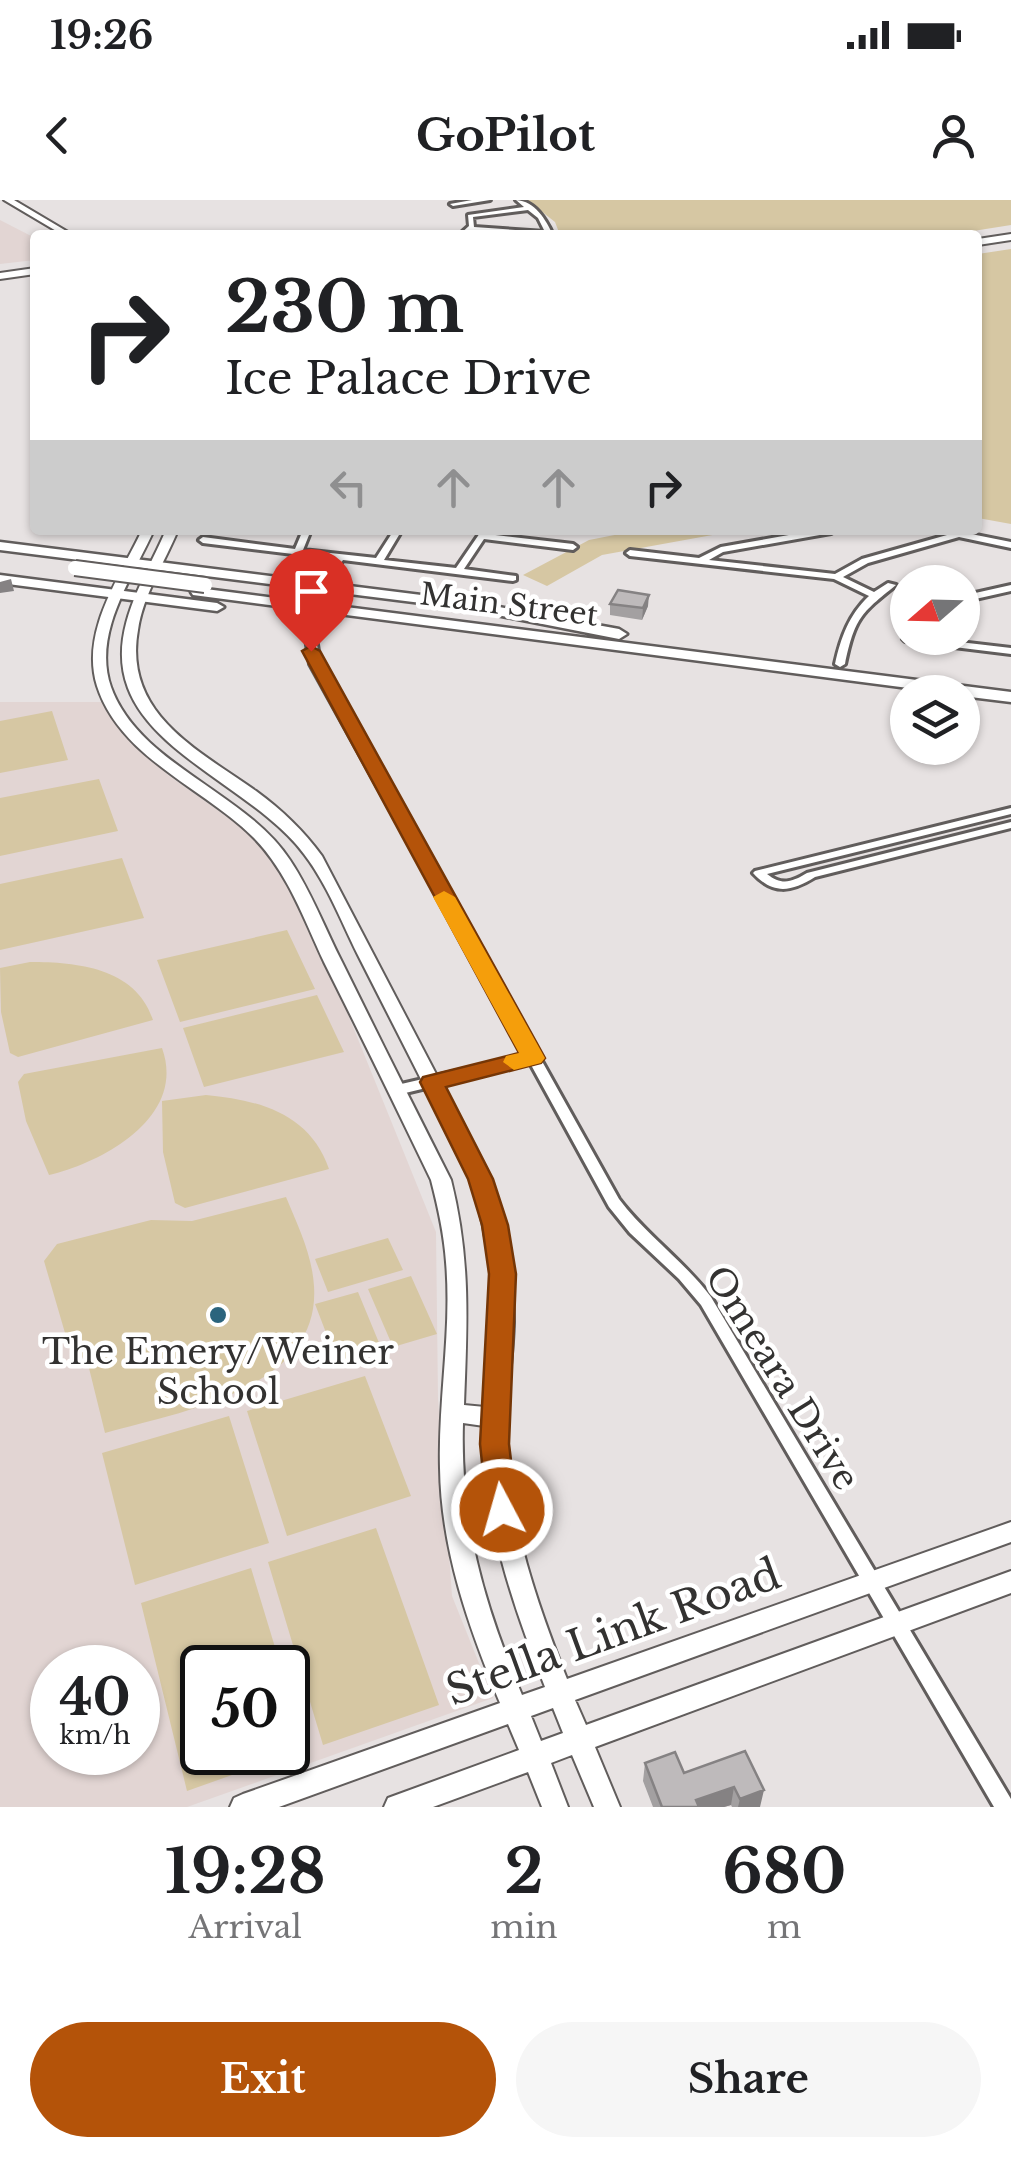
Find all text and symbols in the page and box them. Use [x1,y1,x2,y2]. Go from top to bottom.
text: 19:26 [50,12,153,59]
text: GoPilot [416,107,595,163]
icon: back [30,108,85,163]
icon: person [926,108,981,163]
text: 230 m [225,264,464,351]
icon: right [60,270,190,400]
text: Ice Palace Drive [225,350,592,406]
icon: left [321,460,376,515]
icon: ahead [426,460,481,515]
icon: ahead [531,460,586,515]
icon: right [636,460,691,515]
pin [269,549,354,652]
icon: arrive [284,564,339,619]
north arrow [890,565,980,655]
map controls [890,565,980,765]
street label: Main Street [418,575,601,634]
button: layers [890,675,980,765]
street label: Omeara Drive [696,1258,868,1498]
marker: The Emery/Weiner School [207,1304,229,1326]
place label: The Emery/Weiner School [42,1330,394,1413]
position arrow [450,1458,554,1562]
street label: Stella Link Road [439,1547,787,1717]
speed limit sign: 50 [180,1645,310,1775]
text: 40 [60,1666,130,1729]
text: km/h [60,1720,130,1751]
text: 19:28 [165,1835,326,1909]
text: 2 [504,1835,543,1909]
text: 680 [722,1835,846,1909]
text: Arrival [189,1907,302,1947]
text: min [490,1907,558,1947]
text: m [767,1907,801,1947]
button: Exit [30,2022,496,2137]
button: Share [516,2022,981,2137]

